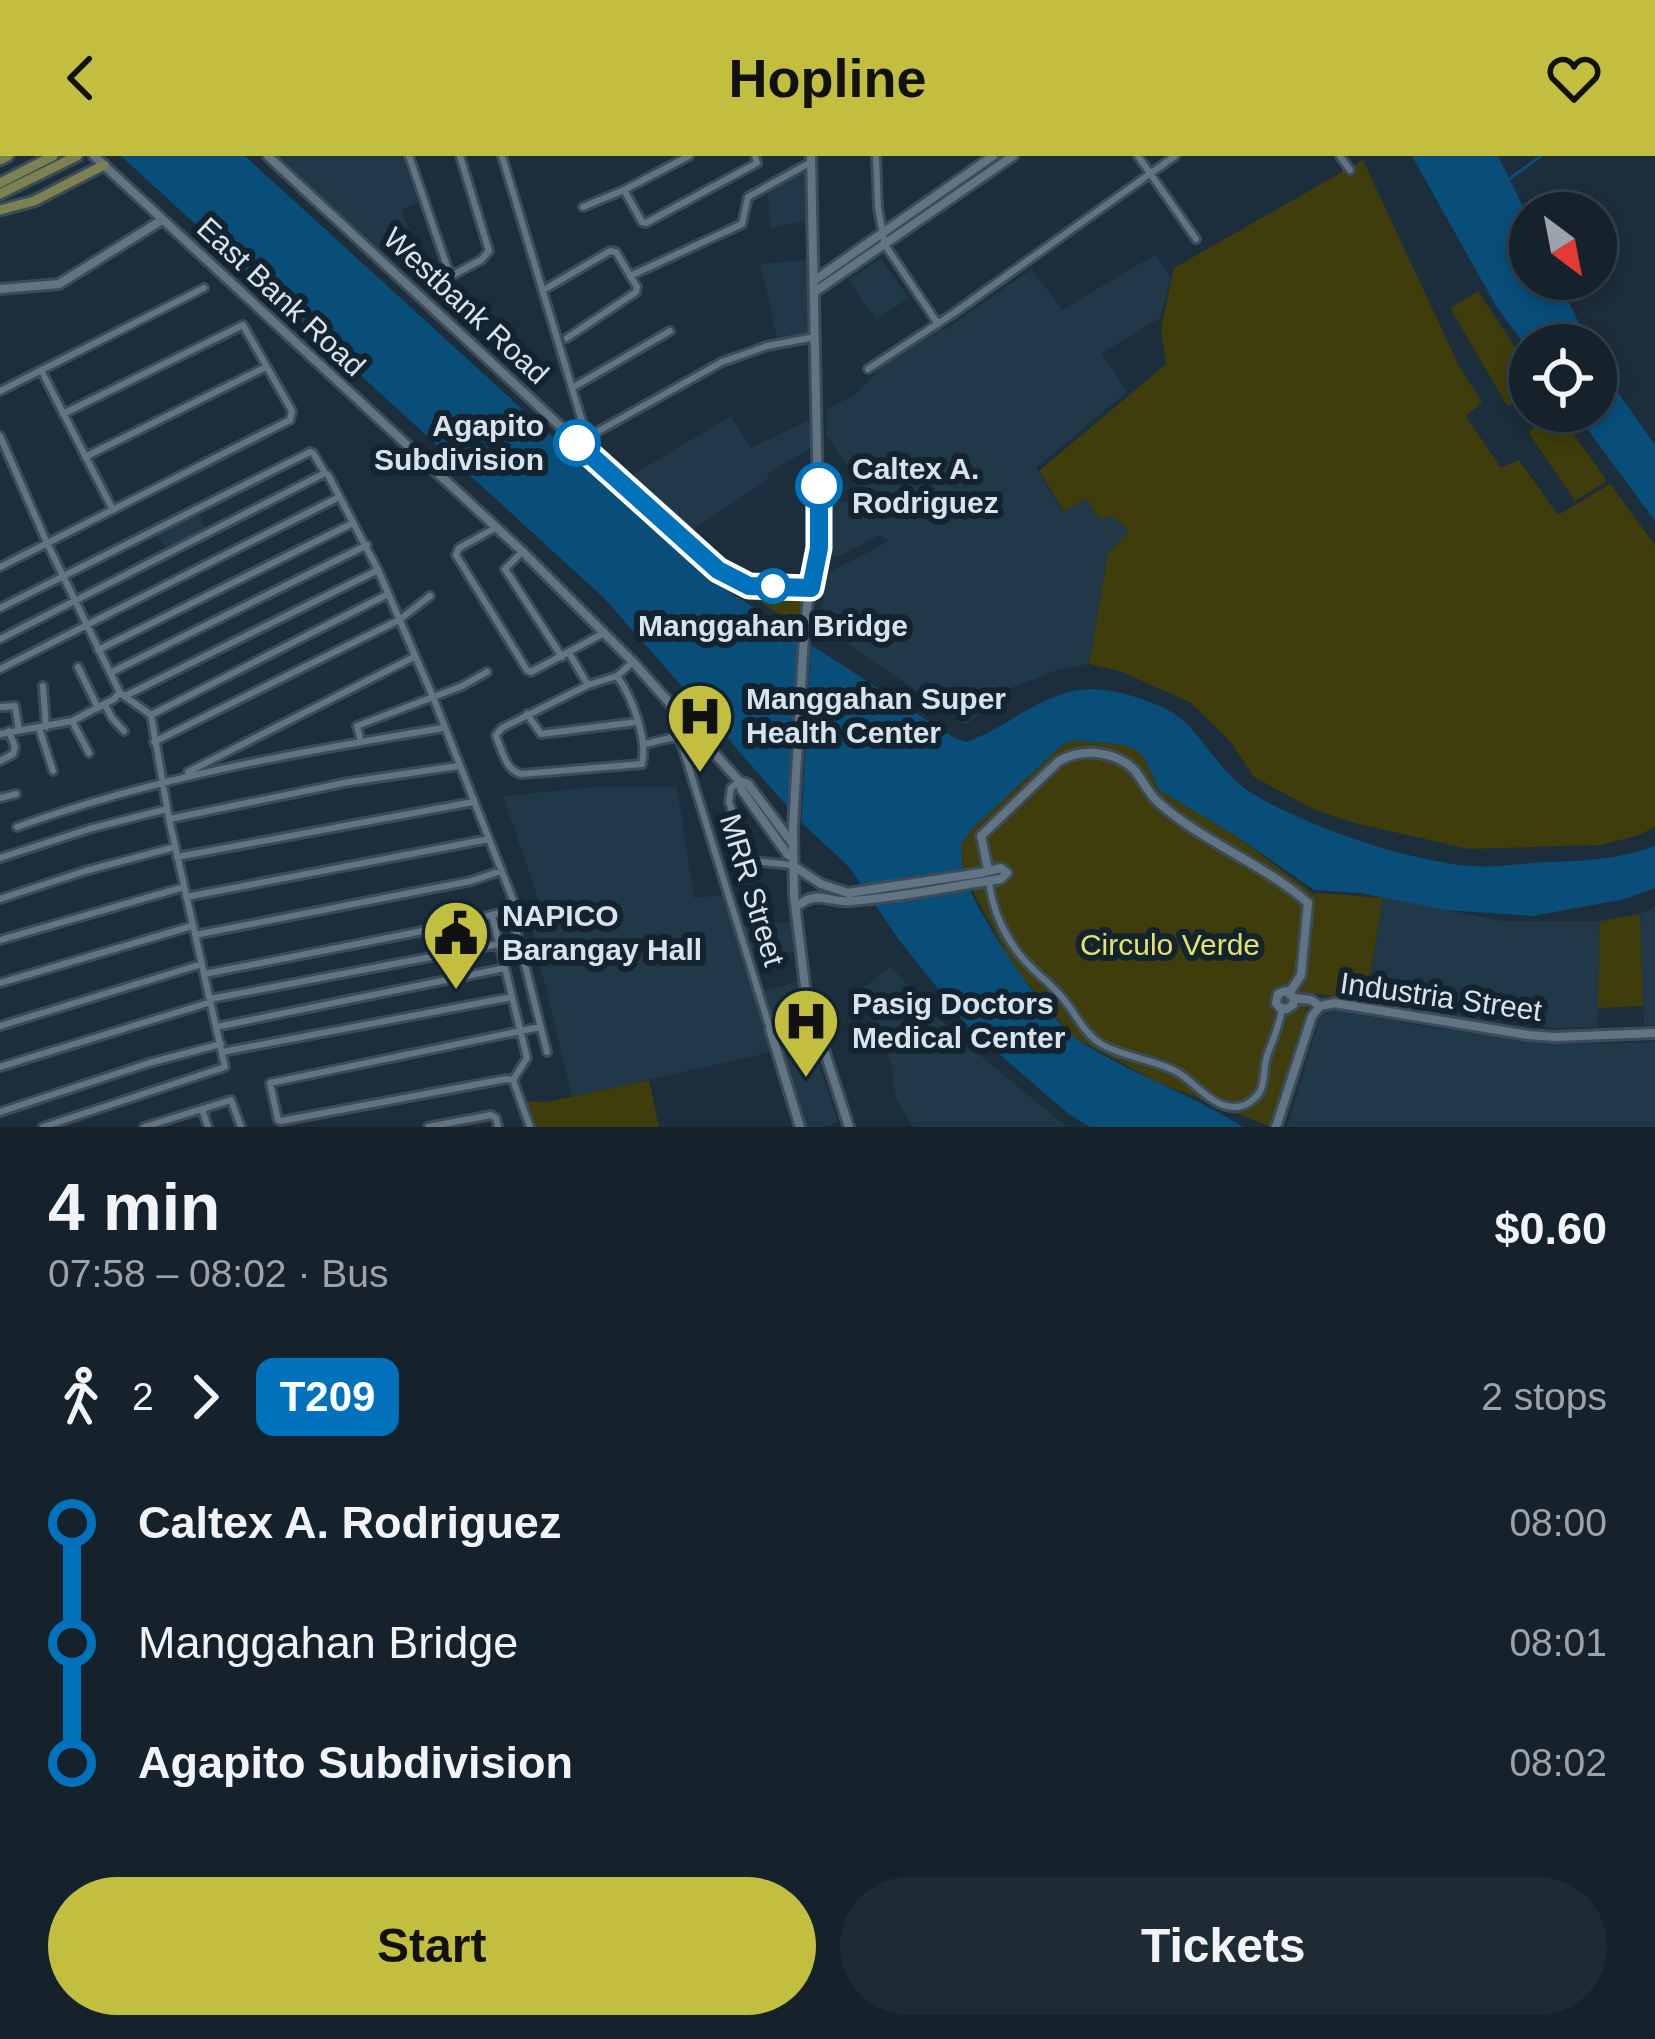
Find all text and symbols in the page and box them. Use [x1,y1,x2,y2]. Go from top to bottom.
icon: back [48,45,114,111]
icon: heart [1541,45,1607,111]
text: Hopline [729,48,927,108]
north arrow [1509,192,1617,300]
map controls [1509,192,1617,432]
street label: East Bank Road [191,211,372,383]
street label: Westbank Road [377,221,555,390]
button: locate [1509,324,1617,432]
place label: Agapito Subdivision [374,409,544,476]
marker: Agapito Subdivision [555,421,599,465]
place label: Caltex A. Rodriguez [852,452,999,519]
marker: Caltex A. Rodriguez [797,464,841,508]
marker: Manggahan Bridge [757,570,789,602]
place label: Manggahan Bridge [638,609,908,642]
hospital icon: Manggahan Super Health Center [665,681,735,775]
place label: Manggahan Super Health Center [746,682,1006,749]
street label: MRR Street [714,810,791,970]
public building icon: NAPICO Barangay Hall [421,898,491,992]
place label: NAPICO Barangay Hall [502,899,702,966]
park label: Circulo Verde [1080,928,1260,961]
street label: Industria Street [1338,966,1545,1027]
hospital icon: Pasig Doctors Medical Center [771,986,841,1080]
place label: Pasig Doctors Medical Center [852,987,1066,1054]
text: 4 min [48,1170,220,1244]
text: $0.60 [1494,1203,1607,1254]
text: 07:58 – 08:02 · Bus [48,1252,388,1295]
icon: walk [48,1364,114,1430]
icon: forward [172,1364,238,1430]
text: T209 [280,1373,375,1420]
text: 2 [132,1375,154,1418]
text: 2 stops [1481,1375,1607,1418]
text: Caltex A. Rodriguez [138,1497,561,1548]
text: 08:00 [1509,1501,1607,1544]
text: Manggahan Bridge [138,1617,518,1668]
text: 08:01 [1509,1621,1607,1664]
text: Agapito Subdivision [138,1737,573,1788]
text: 08:02 [1509,1741,1607,1784]
button: Start [48,1877,816,2015]
button: Tickets [840,1877,1607,2015]

